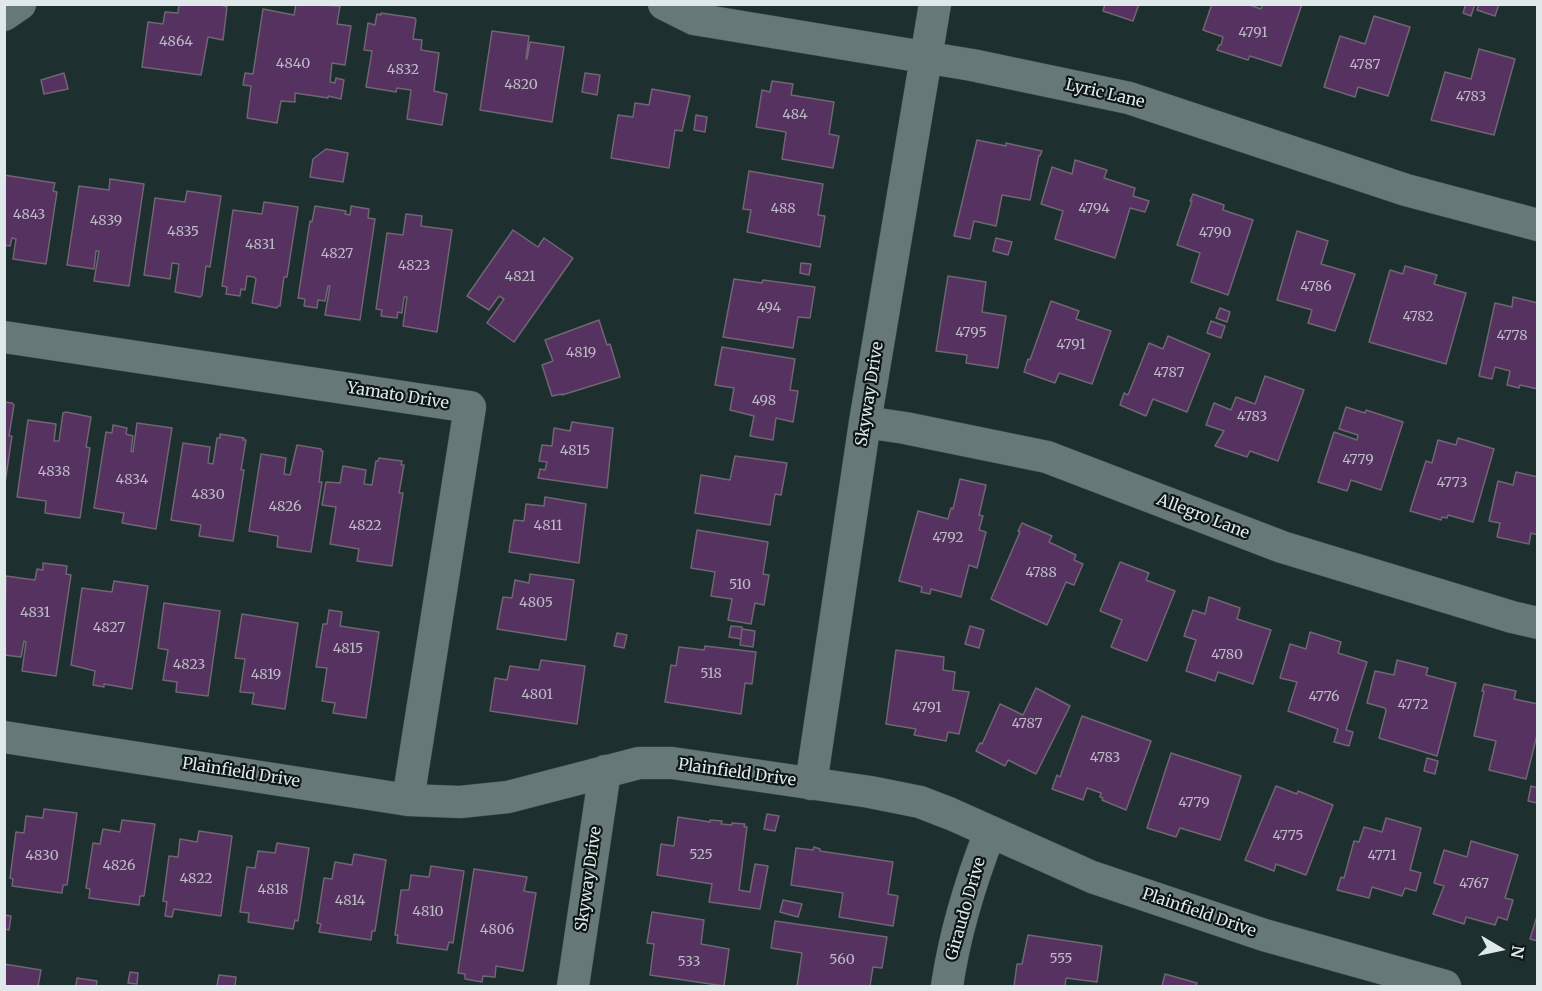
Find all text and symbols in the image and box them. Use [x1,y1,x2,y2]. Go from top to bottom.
house number: 4791 [1238,25,1268,41]
house number: 4864 [159,34,193,50]
house number: 4840 [276,56,310,72]
house number: 4787 [1350,57,1380,73]
house number: 4832 [387,62,419,78]
street label: Lyric Lane [1064,76,1146,112]
house number: 4820 [504,77,538,93]
house number: 4783 [1456,89,1486,105]
house number: 484 [782,107,808,123]
house number: 488 [770,201,796,217]
house number: 4794 [1078,201,1110,217]
house number: 4843 [13,207,45,223]
house number: 4839 [90,213,122,229]
house number: 4835 [167,224,199,240]
house number: 4790 [1199,225,1231,241]
house number: 4831 [245,237,275,253]
house number: 4827 [321,246,353,262]
house number: 4823 [398,258,430,274]
house number: 4821 [505,269,535,285]
house number: 4786 [1300,279,1332,295]
house number: 494 [757,300,781,316]
house number: 4782 [1402,309,1434,325]
house number: 4795 [955,325,987,341]
house number: 4778 [1496,328,1528,344]
house number: 4791 [1056,337,1086,353]
street label: Skyway Drive [852,340,888,448]
house number: 4819 [566,345,596,361]
house number: 4787 [1154,365,1184,381]
street label: Yamato Drive [346,378,450,414]
house number: 498 [752,393,776,409]
house number: 4783 [1237,409,1267,425]
house number: 4815 [560,443,590,459]
house number: 4779 [1342,452,1374,468]
house number: 4838 [38,464,70,480]
house number: 4834 [116,472,148,488]
house number: 4773 [1437,475,1467,491]
house number: 4830 [191,487,225,503]
street label: Allegro Lane [1154,491,1252,543]
house number: 4826 [268,499,302,515]
house number: 4822 [348,518,382,534]
house number: 4811 [534,518,562,534]
house number: 4792 [932,530,964,546]
house number: 4788 [1025,565,1057,581]
house number: 510 [729,577,751,593]
house number: 4805 [519,595,553,611]
house number: 4831 [20,605,50,621]
house number: 4827 [93,620,125,636]
house number: 4815 [333,641,363,657]
house number: 4780 [1211,647,1243,663]
house number: 4823 [173,657,205,673]
house number: 518 [700,666,722,682]
house number: 4819 [251,667,281,683]
house number: 4801 [521,687,553,703]
house number: 4776 [1309,689,1339,705]
house number: 4772 [1397,697,1429,713]
house number: 4791 [912,700,942,716]
house number: 4787 [1012,716,1042,732]
house number: 4783 [1090,750,1120,766]
street label: Plainfield Drive [181,754,301,792]
street label: Plainfield Drive [677,755,797,791]
house number: 4779 [1178,795,1210,811]
street label: Skyway Drive [572,825,606,933]
house number: 4775 [1273,828,1303,844]
house number: 525 [689,847,713,863]
house number: 4830 [25,848,59,864]
house number: 4771 [1367,848,1397,864]
street label: Giraudo Drive [942,855,990,963]
house number: 4826 [102,858,136,874]
house number: 4822 [179,871,213,887]
house number: 4767 [1459,876,1489,892]
house number: 4818 [258,882,288,898]
street label: Plainfield Drive [1140,885,1258,941]
house number: 4814 [335,893,365,909]
house number: 4810 [412,904,444,920]
north arrow [1470,919,1530,979]
house number: 4806 [480,922,514,938]
text: N [1507,944,1529,960]
house number: 555 [1049,951,1073,967]
house number: 560 [829,952,855,968]
house number: 533 [678,954,700,970]

